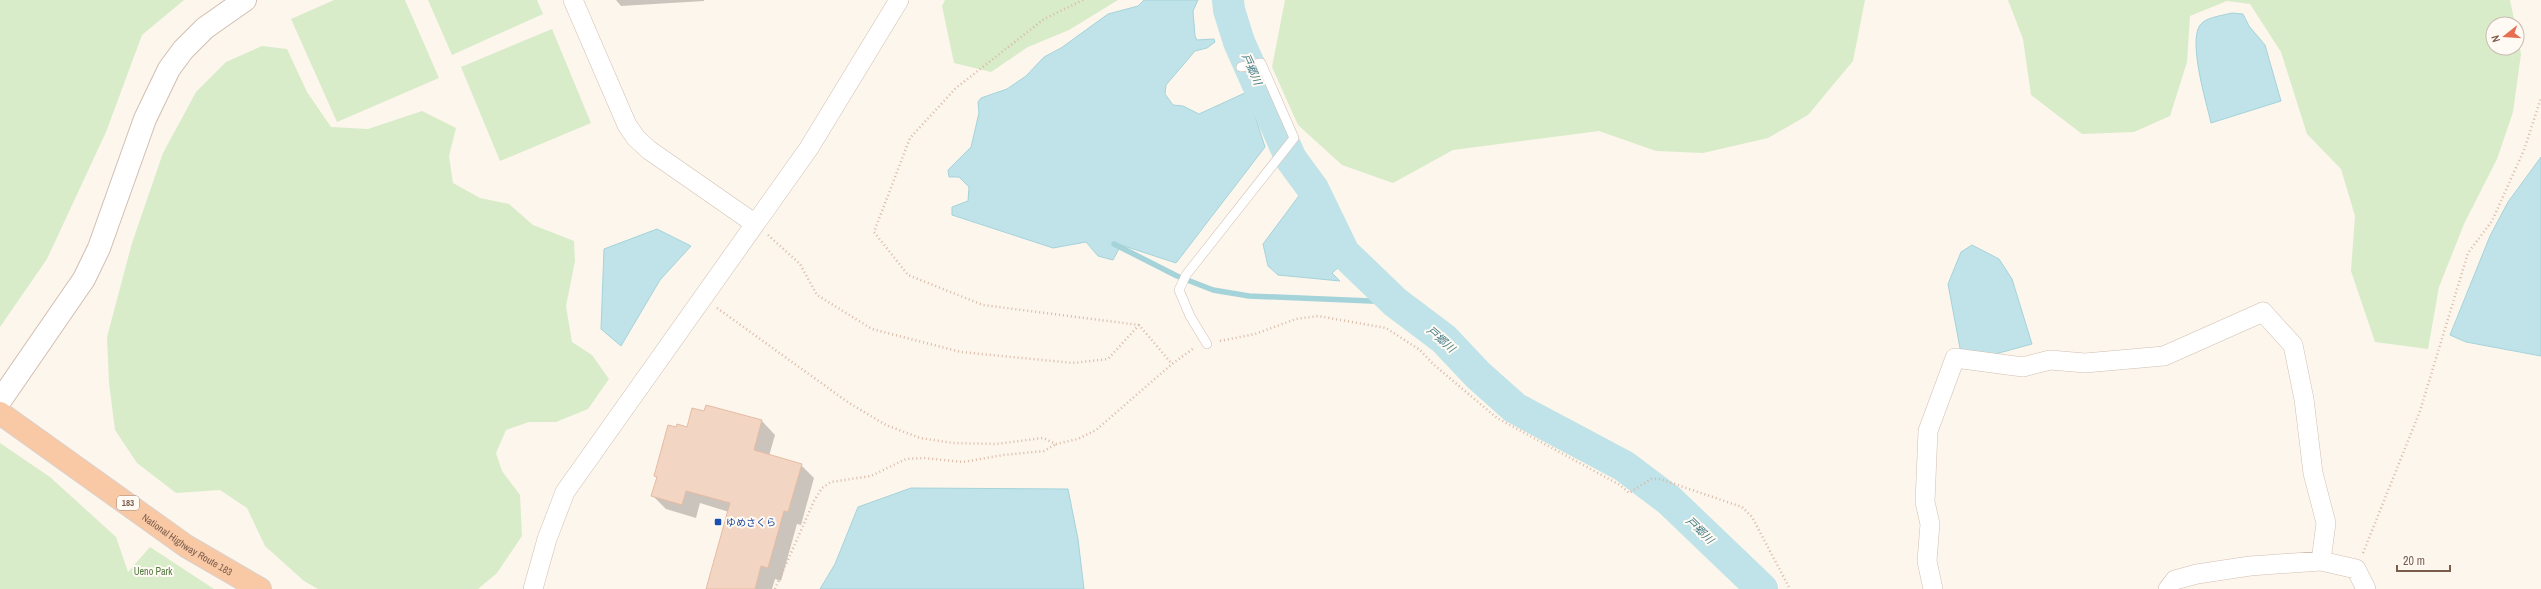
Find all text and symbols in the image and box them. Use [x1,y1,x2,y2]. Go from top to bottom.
north arrow [2485,16,2525,56]
text: N [2488,34,2503,44]
water label: 戸郷川 [1239,51,1266,88]
water label: 戸郷川 [1424,323,1459,356]
road number: 183 [117,496,139,510]
street label: National Highway Route 183 [140,511,235,579]
water label: 戸郷川 [1683,514,1717,547]
place label: ゆめさくら [726,516,776,529]
marker: ゆめさくら [713,517,723,527]
scale bar [2397,547,2450,573]
text: 20 m [2403,553,2425,569]
park label: Ueno Park [134,565,173,578]

